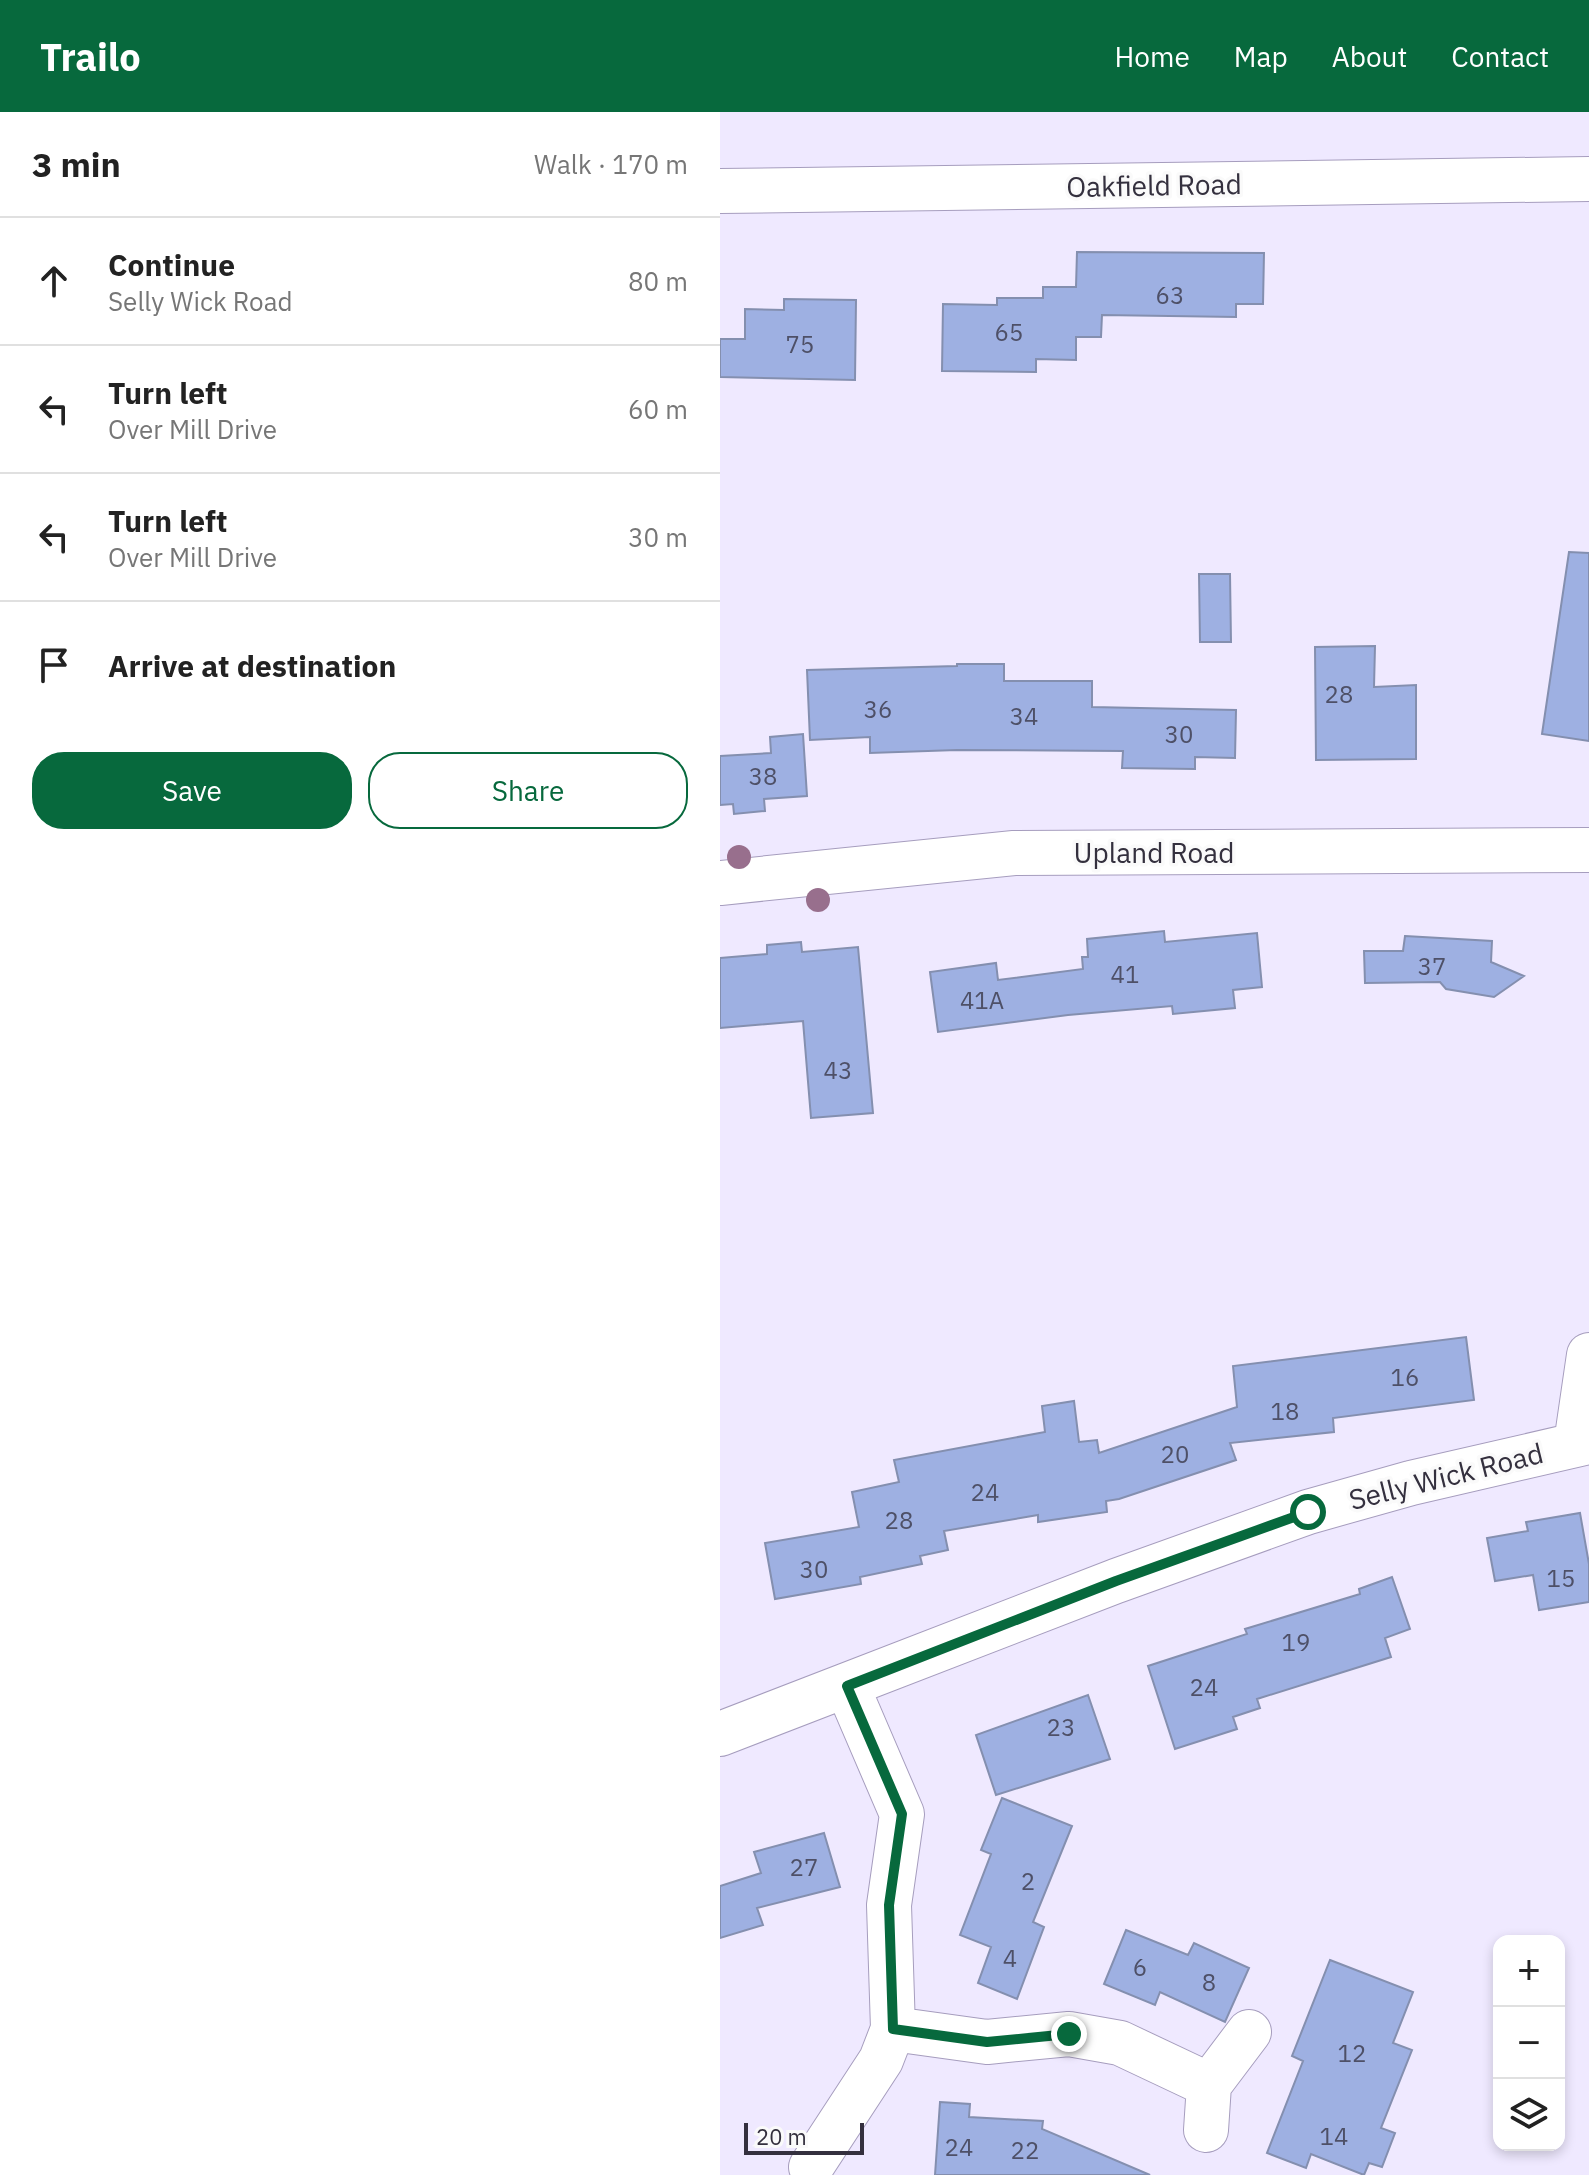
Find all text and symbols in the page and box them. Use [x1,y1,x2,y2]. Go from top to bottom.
text: Trailo [40,32,141,81]
text: Home [1114,38,1190,75]
text: Map [1234,38,1288,75]
text: About [1332,38,1407,75]
text: Contact [1451,38,1549,75]
text: 3 min [32,142,121,186]
text: Walk · 170 m [534,147,688,181]
street label: Oakfield Road [1066,165,1242,205]
text: Continue [108,245,235,284]
icon: ahead [32,259,76,303]
text: 80 m [628,264,688,298]
house number: 63 [1156,279,1184,311]
text: Selly Wick Road [108,284,293,318]
house number: 65 [995,316,1023,348]
house number: 75 [786,328,814,360]
text: Turn left [108,373,227,412]
icon: left [32,387,76,431]
text: 60 m [628,392,688,426]
text: Over Mill Drive [108,412,277,446]
text: Turn left [108,501,227,540]
icon: left [32,515,76,559]
text: 30 m [628,520,688,554]
text: Over Mill Drive [108,540,277,574]
icon: arrive [32,643,76,687]
text: Arrive at destination [108,646,396,685]
house number: 28 [1325,678,1353,710]
house number: 36 [864,693,892,725]
house number: 34 [1010,700,1038,732]
house number: 30 [1165,718,1193,750]
button: Save [32,752,352,829]
button: Share [368,752,688,829]
house number: 38 [749,760,777,792]
street label: Upland Road [1074,834,1234,871]
house number: 37 [1418,950,1446,982]
house number: 41 [1111,958,1139,990]
house number: 41A [960,984,1004,1016]
house number: 43 [824,1054,852,1086]
house number: 16 [1391,1361,1419,1393]
house number: 18 [1271,1395,1299,1427]
street label: Selly Wick Road [1345,1434,1547,1518]
house number: 20 [1161,1438,1189,1470]
house number: 24 [971,1476,999,1508]
route start [1290,1494,1326,1530]
house number: 28 [885,1504,913,1536]
house number: 30 [800,1553,828,1585]
house number: 15 [1547,1562,1575,1594]
house number: 19 [1282,1626,1310,1658]
house number: 24 [1190,1671,1218,1703]
house number: 23 [1047,1711,1075,1743]
house number: 27 [790,1851,818,1883]
house number: 2 [1021,1865,1035,1897]
map controls [1493,1935,1565,2151]
button: + [1493,1935,1565,2007]
house number: 4 [1003,1942,1017,1974]
house number: 6 [1133,1951,1147,1983]
house number: 8 [1202,1966,1216,1998]
button: − [1493,2007,1565,2079]
route end [1051,2016,1087,2052]
house number: 12 [1338,2037,1366,2069]
button: layers [1493,2079,1565,2151]
scale bar [744,2119,864,2155]
house number: 14 [1320,2120,1348,2152]
text: 20 m [756,2122,807,2151]
house number: 24 [945,2131,973,2163]
house number: 22 [1011,2134,1039,2166]

